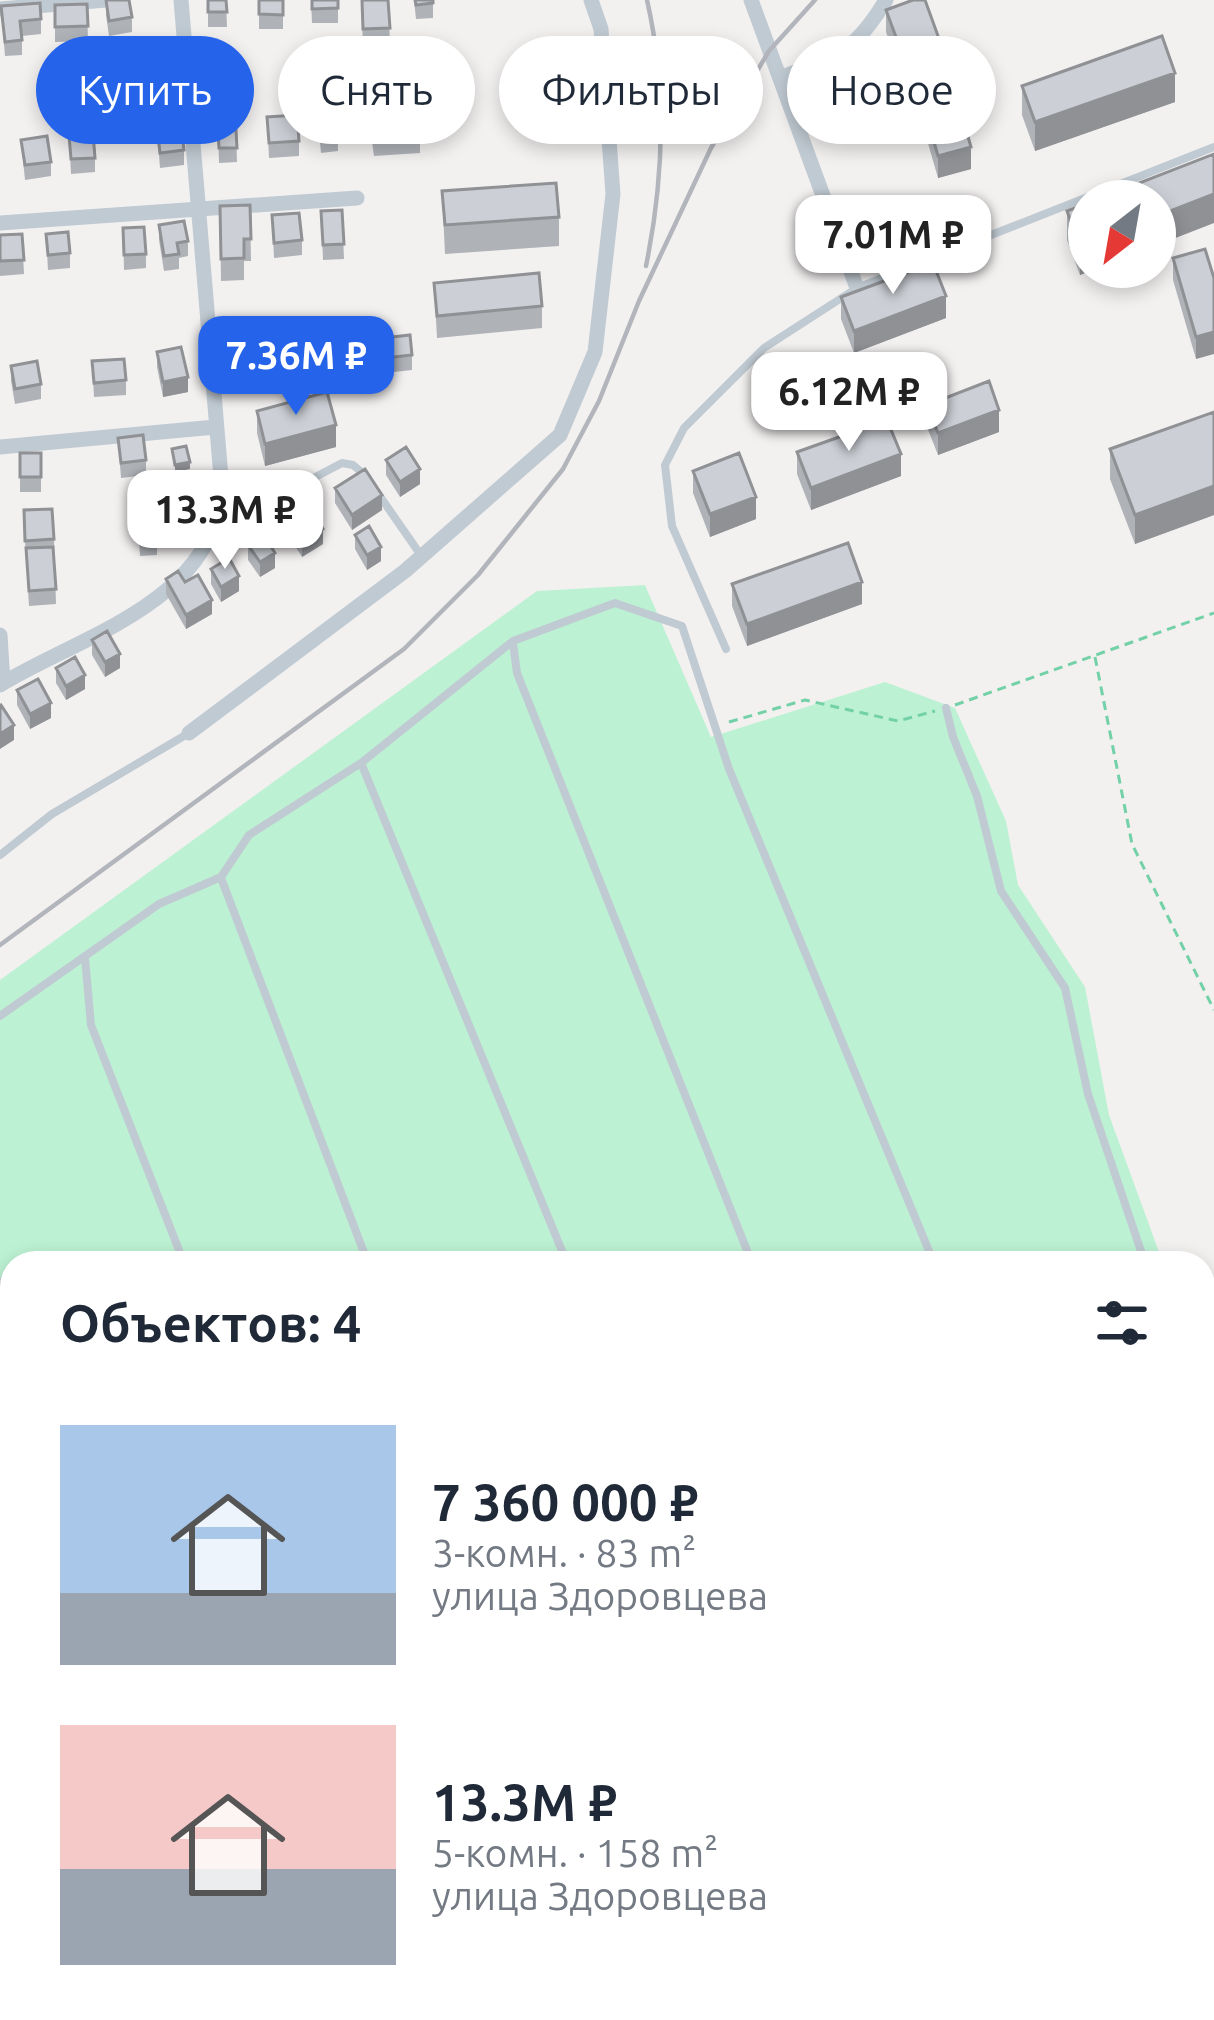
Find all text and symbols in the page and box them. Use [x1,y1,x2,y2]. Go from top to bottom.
chip: Купить [36,36,254,144]
chip: Снять [278,36,475,144]
chip: Фильтры [499,36,763,144]
chip: Новое [787,36,996,144]
north arrow [1068,180,1176,288]
map controls [1068,180,1176,288]
pin: 7.01M ₽ [782,195,1004,297]
text: 7.01M ₽ [822,212,964,255]
pin: 7.36M ₽ [185,316,407,418]
text: 7.36M ₽ [225,333,367,376]
pin: 6.12M ₽ [738,352,960,454]
text: 6.12M ₽ [778,369,920,412]
pin: 13.3M ₽ [114,470,336,572]
text: 13.3M ₽ [154,487,296,530]
icon: filters [1089,1290,1155,1356]
text: Объектов: 4 [60,1294,361,1352]
icon: home [156,1473,300,1617]
text: 7 360 000 ₽ [432,1473,698,1531]
text: 3-комн. · 83 m² [432,1531,696,1574]
text: улица Здоровцева [432,1574,768,1617]
icon: home [156,1773,300,1917]
text: 13.3M ₽ [432,1773,617,1831]
text: 5-комн. · 158 m² [432,1831,718,1874]
text: улица Здоровцева [432,1874,768,1917]

